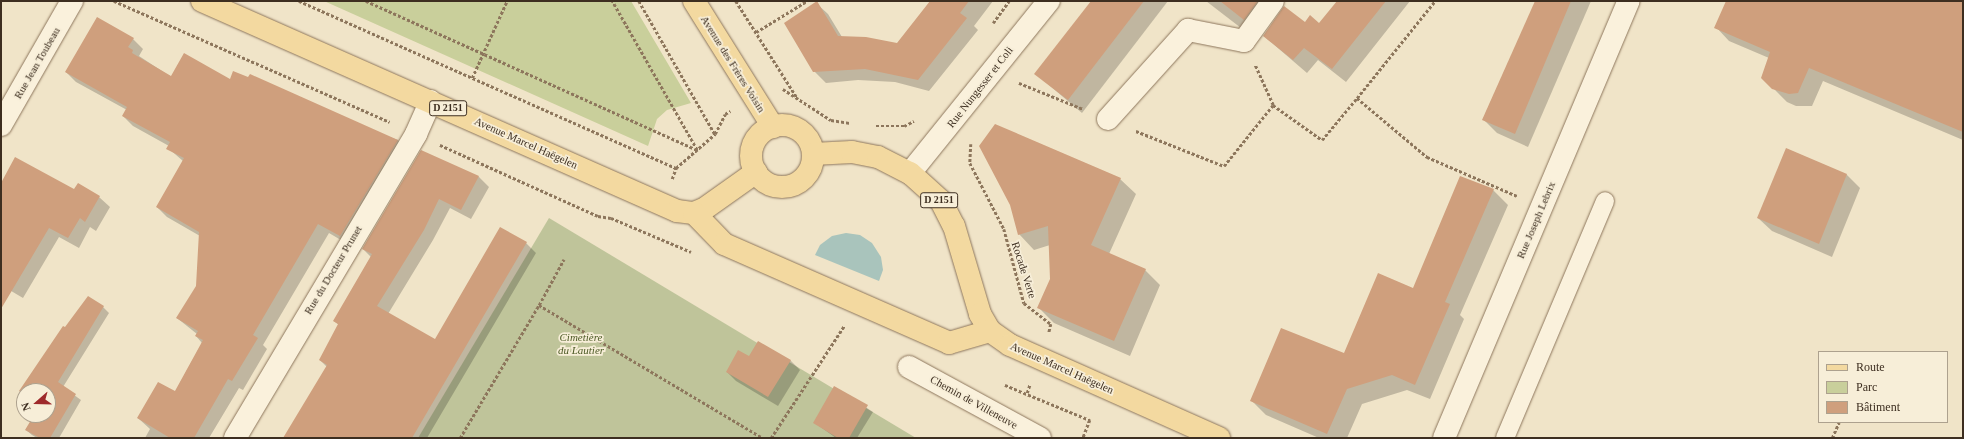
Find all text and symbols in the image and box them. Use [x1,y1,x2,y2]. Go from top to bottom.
street label: Avenue des Frères Voisin [698,13,768,115]
street label: Rue Jean Toubeau [11,25,63,101]
street label: Rue Nungesser et Coli [944,44,1016,130]
road number: D 2151 [429,100,467,116]
street label: Avenue Marcel Haëgelen [472,114,580,172]
street label: Rue Joseph Lebrix [1514,179,1558,261]
road number: D 2151 [920,192,958,208]
street label: Rue du Docteur Prunet [301,223,365,317]
street label: Rocade Verte [1009,240,1039,300]
park label: Cimetière du Lautier [558,331,604,357]
street label: Avenue Marcel Haëgelen [1008,339,1116,397]
legend [1818,351,1948,423]
text: Route [1856,360,1885,374]
street label: Chemin de Villeneuve [928,372,1020,432]
text: Parc [1856,380,1877,394]
north arrow [16,383,56,423]
text: Bâtiment [1856,400,1900,414]
text: N [19,401,33,413]

